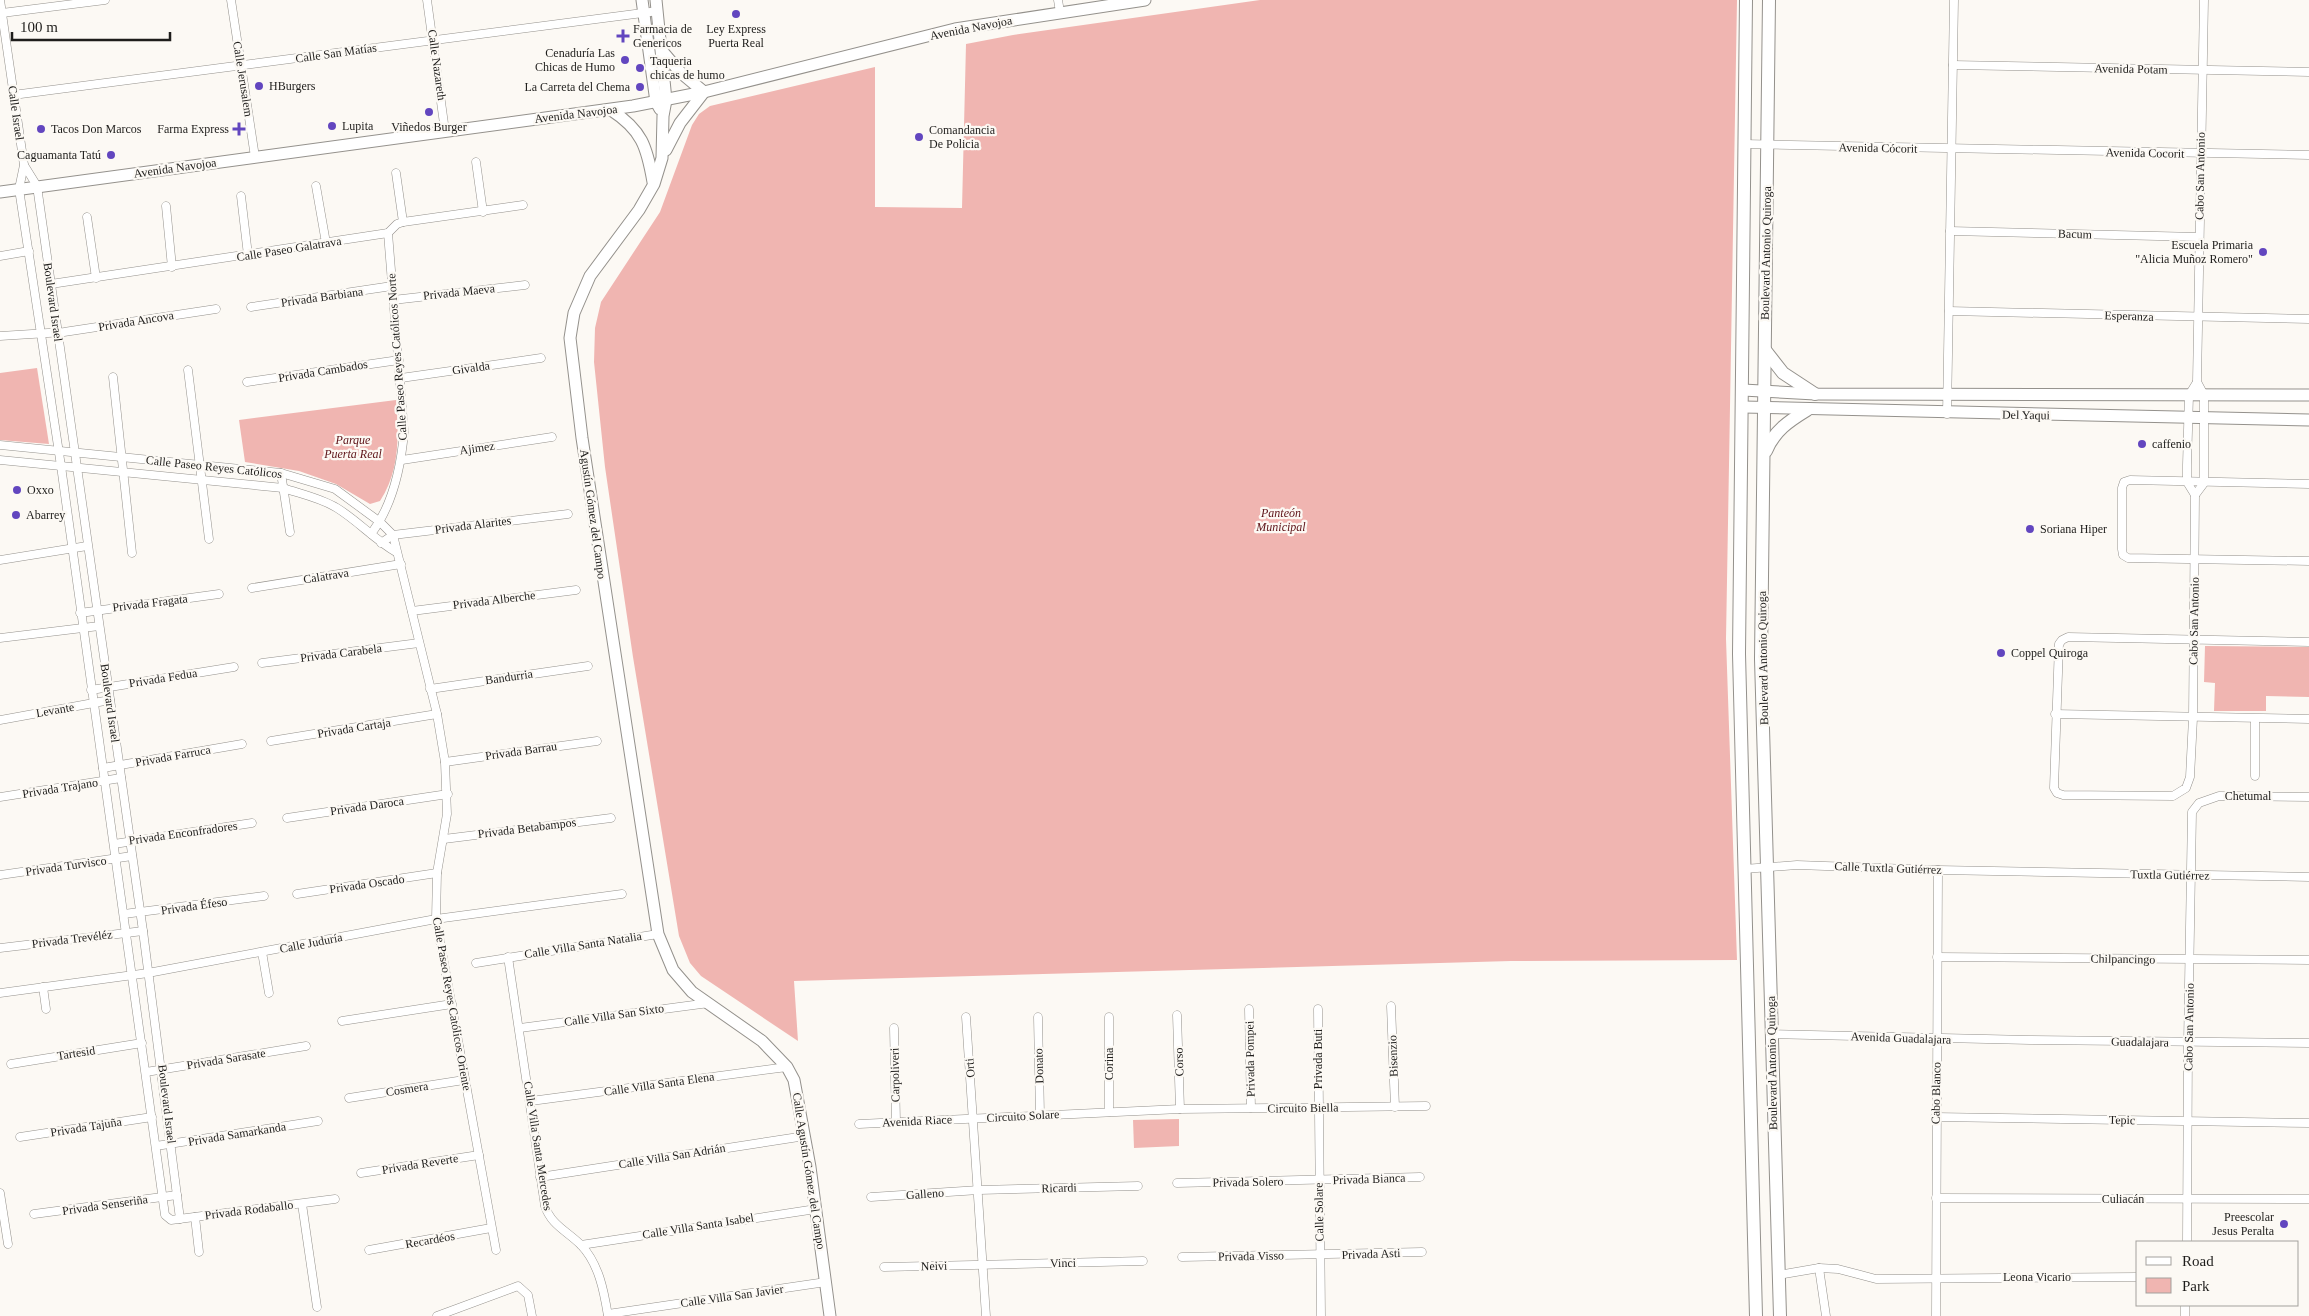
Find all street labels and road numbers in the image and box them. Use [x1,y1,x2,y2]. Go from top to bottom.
street label: Avenida Navojoa [929,13,1014,43]
street label: Calle Nazareth [425,29,449,101]
street label: Calle Jerusalem [230,40,256,118]
street label: Calle San Matías [294,40,378,66]
street label: Avenida Potam [2094,61,2168,77]
street label: Calle Israel [5,85,27,142]
street label: Avenida Navojoa [534,102,619,126]
street label: Cabo San Antonio [2192,132,2208,220]
street label: Avenida Cócorit [1839,140,1918,156]
street label: Avenida Cocorit [2106,145,2185,161]
street label: Avenida Navojoa [133,155,218,181]
street label: Boulevard Antonio Quiroga [1758,185,1774,320]
street label: Bacum [2058,226,2093,242]
street label: Calle Paseo Galatrava [236,234,343,264]
street label: Boulevard Israel [41,262,66,343]
street label: Calle Paseo Reyes Católicos Norte [384,273,410,441]
street label: Privada Maeva [422,281,496,303]
street label: Privada Barbiana [280,284,365,310]
street label: Privada Ancova [97,308,175,334]
street label: Esperanza [2104,308,2155,324]
street label: Privada Cambados [277,357,369,385]
street label: Givalda [451,358,491,378]
street label: Del Yaqui [2002,408,2051,422]
street label: Ajimez [459,439,495,457]
street label: Agustín Gómez del Campo [577,448,609,580]
street label: Calle Paseo Reyes Católicos [145,453,283,481]
street label: Privada Alarites [434,513,512,537]
street label: Calatrava [302,565,350,587]
street label: Cabo San Antonio [2186,577,2202,665]
street label: Privada Alberche [452,588,536,612]
street label: Boulevard Antonio Quiroga [1755,590,1771,725]
street label: Privada Fragata [112,591,189,615]
street label: Privada Carabela [299,641,383,665]
street label: Boulevard Israel [98,663,123,744]
street label: Privada Fedua [128,666,199,690]
street label: Bandurria [484,667,534,687]
street label: Levante [35,700,75,720]
street label: Privada Cartaja [316,715,392,741]
street label: Privada Barrau [484,739,558,763]
street label: Privada Farruca [134,742,212,770]
street label: Privada Trajano [21,775,99,801]
street label: Chetumal [2225,789,2272,803]
street label: Privada Daroca [329,794,405,818]
street label: Privada Betabampos [477,815,577,841]
street label: Privada Enconfradores [128,818,239,848]
street label: Privada Turvisco [25,853,107,879]
street label: Calle Tuxtla Gutiérrez [1834,859,1942,877]
street label: Tuxtla Gutiérrez [2130,867,2210,883]
street label: Privada Oscado [329,872,405,896]
street label: Privada Éfeso [160,894,228,918]
street label: Calle Paseo Reyes Católicos Oriente [430,916,474,1092]
street label: Privada Trevéléz [31,927,113,951]
street label: Calle Villa Santa Natalia [523,929,643,961]
street label: Calle Juduría [278,930,344,956]
street label: Chilpancingo [2091,951,2155,967]
street label: Cabo San Antonio [2181,983,2197,1071]
street label: Boulevard Antonio Quiroga [1764,995,1780,1130]
street label: Calle Villa San Sixto [563,1001,665,1029]
street label: Privada Pompei [1242,1020,1258,1097]
street label: Privada Buti [1311,1028,1325,1089]
street label: Avenida Guadalajara [1850,1029,1952,1047]
street label: Guadalajara [2111,1034,2170,1050]
street label: Bisenzio [1385,1035,1401,1077]
street label: Tartesid [56,1043,96,1063]
street label: Privada Sarasate [186,1046,266,1072]
street label: Carpoliveri [888,1047,902,1102]
street label: Corina [1102,1047,1116,1080]
street label: Corso [1172,1047,1186,1077]
street label: Donato [1031,1048,1047,1084]
street label: Orti [962,1057,978,1078]
street label: Cabo Blanco [1928,1062,1944,1124]
street label: Boulevard Israel [155,1064,179,1145]
street label: Calle Villa Santa Elena [603,1069,716,1099]
street label: Cosmera [385,1079,430,1099]
street label: Calle Villa Santa Mercedes [521,1080,555,1212]
street label: Calle Agustín Gómez del Campo [790,1092,828,1250]
street label: Circuito Biella [1267,1100,1339,1116]
street label: Circuito Solare [986,1107,1060,1125]
street label: Avenida Riace [882,1112,952,1130]
street label: Tepic [2109,1113,2135,1127]
street label: Privada Tajuña [49,1114,123,1140]
street label: Privada Samarkanda [187,1119,288,1149]
street label: Calle Villa San Adrián [618,1141,726,1171]
street label: Privada Reverte [381,1151,459,1177]
street label: Privada Bianca [1332,1171,1406,1187]
street label: Privada Solero [1212,1174,1284,1190]
street label: Ricardi [1041,1180,1078,1196]
street label: Calle Solare [1311,1182,1327,1242]
street label: Galleno [906,1186,944,1202]
street label: Privada Senseriña [61,1192,149,1218]
street label: Culiacán [2102,1192,2144,1206]
street label: Privada Rodaballo [204,1198,294,1222]
street label: Calle Villa Santa Isabel [641,1210,755,1242]
street label: Recardéos [404,1229,456,1251]
street label: Privada Asti [1341,1246,1401,1262]
street label: Privada Visso [1218,1248,1284,1264]
street label: Vinci [1050,1256,1077,1270]
street label: Neivi [921,1259,948,1273]
street label: Leona Vicario [2003,1270,2071,1284]
street label: Calle Villa San Javier [680,1282,784,1310]

